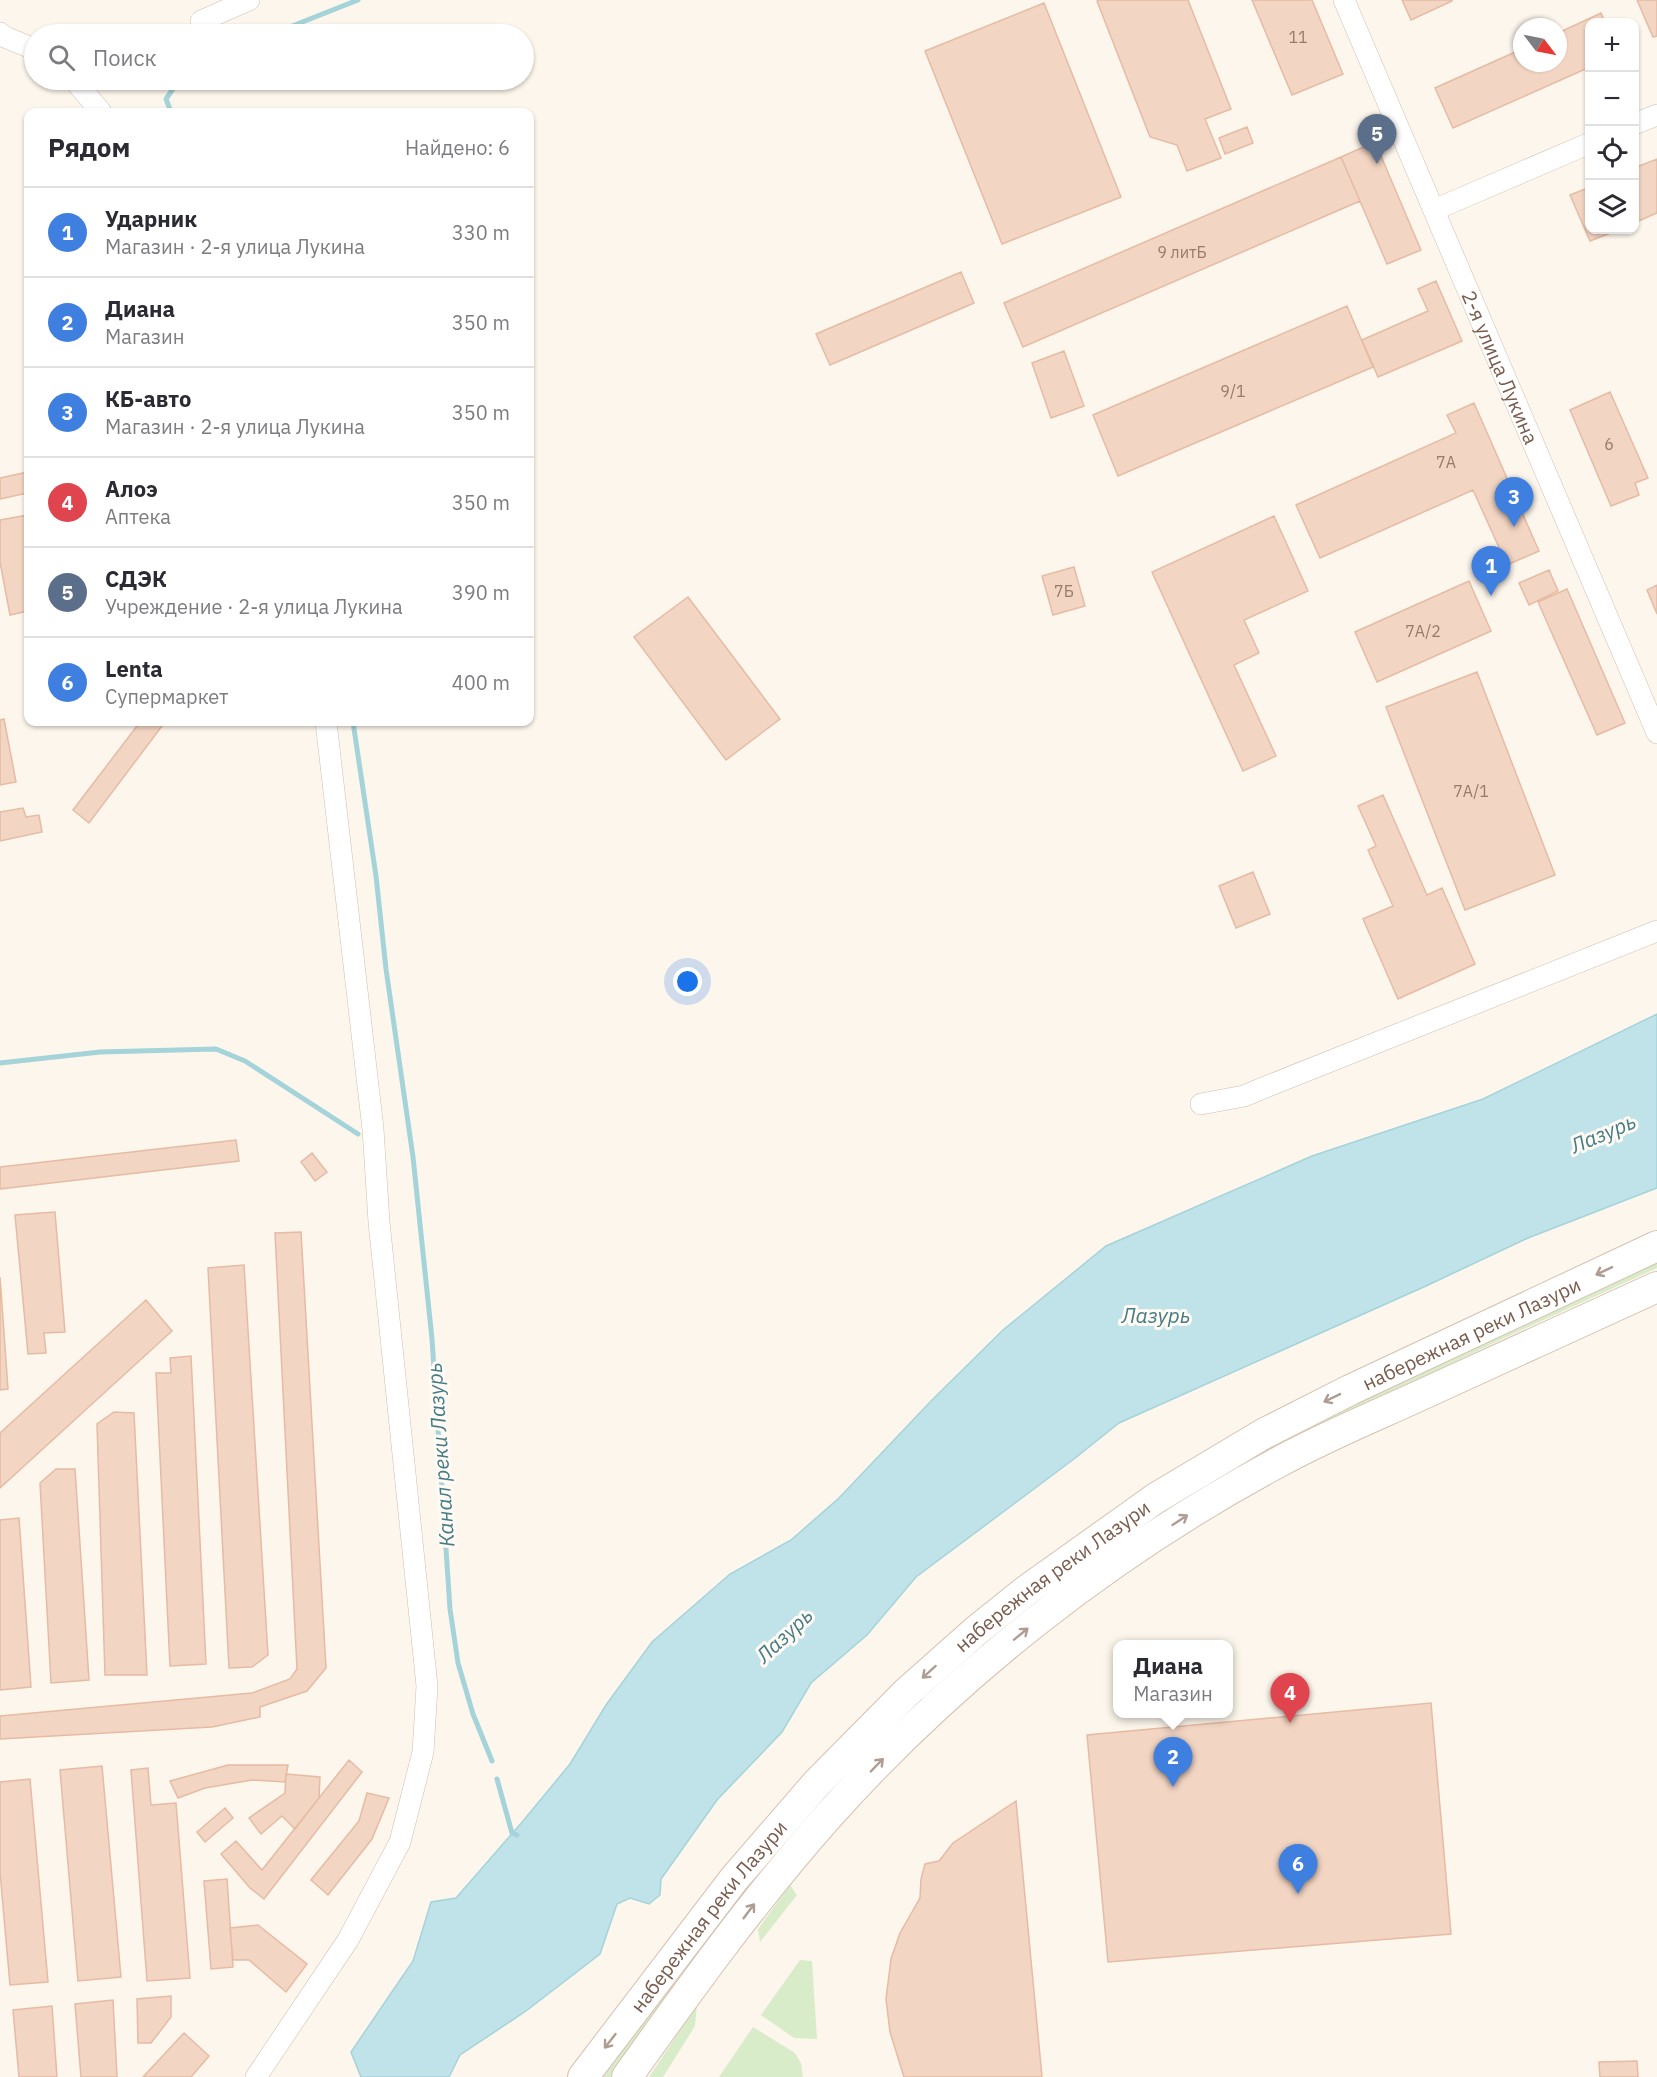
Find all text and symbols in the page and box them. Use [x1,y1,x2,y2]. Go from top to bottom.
north arrow [1513,18,1567,72]
map controls [1585,18,1639,234]
button: + [1585,18,1639,72]
search box [24,24,534,90]
house number: 11 [1288,27,1308,47]
icon: search [45,41,78,74]
text: Поиск [93,43,157,72]
button: − [1585,72,1639,126]
pin: 5 [1358,114,1396,164]
button: locate [1585,126,1639,180]
text: Рядом [48,130,130,164]
text: Найдено: 6 [405,134,510,161]
button: layers [1585,180,1639,234]
text: Ударник [105,204,197,233]
text: 1 [62,219,74,246]
text: 330 m [452,219,510,246]
text: Магазин · 2-я улица Лукина [105,233,365,260]
house number: 9 литБ [1157,242,1207,262]
street label: 2-я улица Лукина [1456,286,1546,448]
text: Диана [105,294,175,323]
text: 2 [62,309,74,336]
text: 350 m [452,309,510,336]
text: Магазин [105,323,185,350]
house number: 9/1 [1220,381,1246,401]
text: КБ-авто [105,384,191,413]
text: 3 [62,399,74,426]
text: 350 m [452,399,510,426]
text: Магазин · 2-я улица Лукина [105,413,365,440]
house number: 6 [1604,434,1614,454]
house number: 7А [1436,452,1456,472]
text: Алоэ [105,474,158,503]
pin: 3 [1494,478,1534,527]
text: 4 [62,489,74,516]
text: 350 m [452,489,510,516]
text: Аптека [105,503,171,530]
pin: 1 [1472,546,1510,596]
text: СДЭК [105,564,167,593]
text: 5 [62,579,74,606]
text: 390 m [452,579,510,606]
house number: 7Б [1054,581,1074,601]
text: Учреждение · 2-я улица Лукина [105,593,403,620]
house number: 7А/2 [1405,621,1441,641]
text: Lenta [105,654,163,683]
text: 6 [62,669,74,696]
text: 400 m [452,669,510,696]
text: Супермаркет [105,683,228,710]
house number: 7А/1 [1453,781,1489,801]
your location [673,967,702,996]
water label: Лазурь [1565,1107,1640,1160]
one-way arrow [1595,1266,1613,1277]
street label: набережная реки Лазури [1358,1270,1585,1396]
water label: Лазурь [1121,1301,1190,1329]
water label: Канал реки Лазурь [420,1362,460,1548]
one-way arrow [1324,1393,1342,1405]
street label: набережная реки Лазури [948,1493,1155,1658]
one-way arrow [1171,1514,1188,1526]
water label: Лазурь [749,1601,819,1669]
one-way arrow [1013,1627,1029,1640]
popup [1113,1640,1233,1718]
text: Диана [1133,1651,1203,1680]
one-way arrow [922,1665,937,1679]
pin: 4 [1270,1674,1310,1723]
text: Магазин [1133,1680,1213,1707]
pin: 2 [1154,1738,1192,1787]
one-way arrow [870,1757,884,1772]
street label: набережная реки Лазури [624,1814,793,2018]
pin: 6 [1278,1844,1318,1894]
one-way arrow [743,1904,755,1920]
one-way arrow [604,2033,617,2049]

